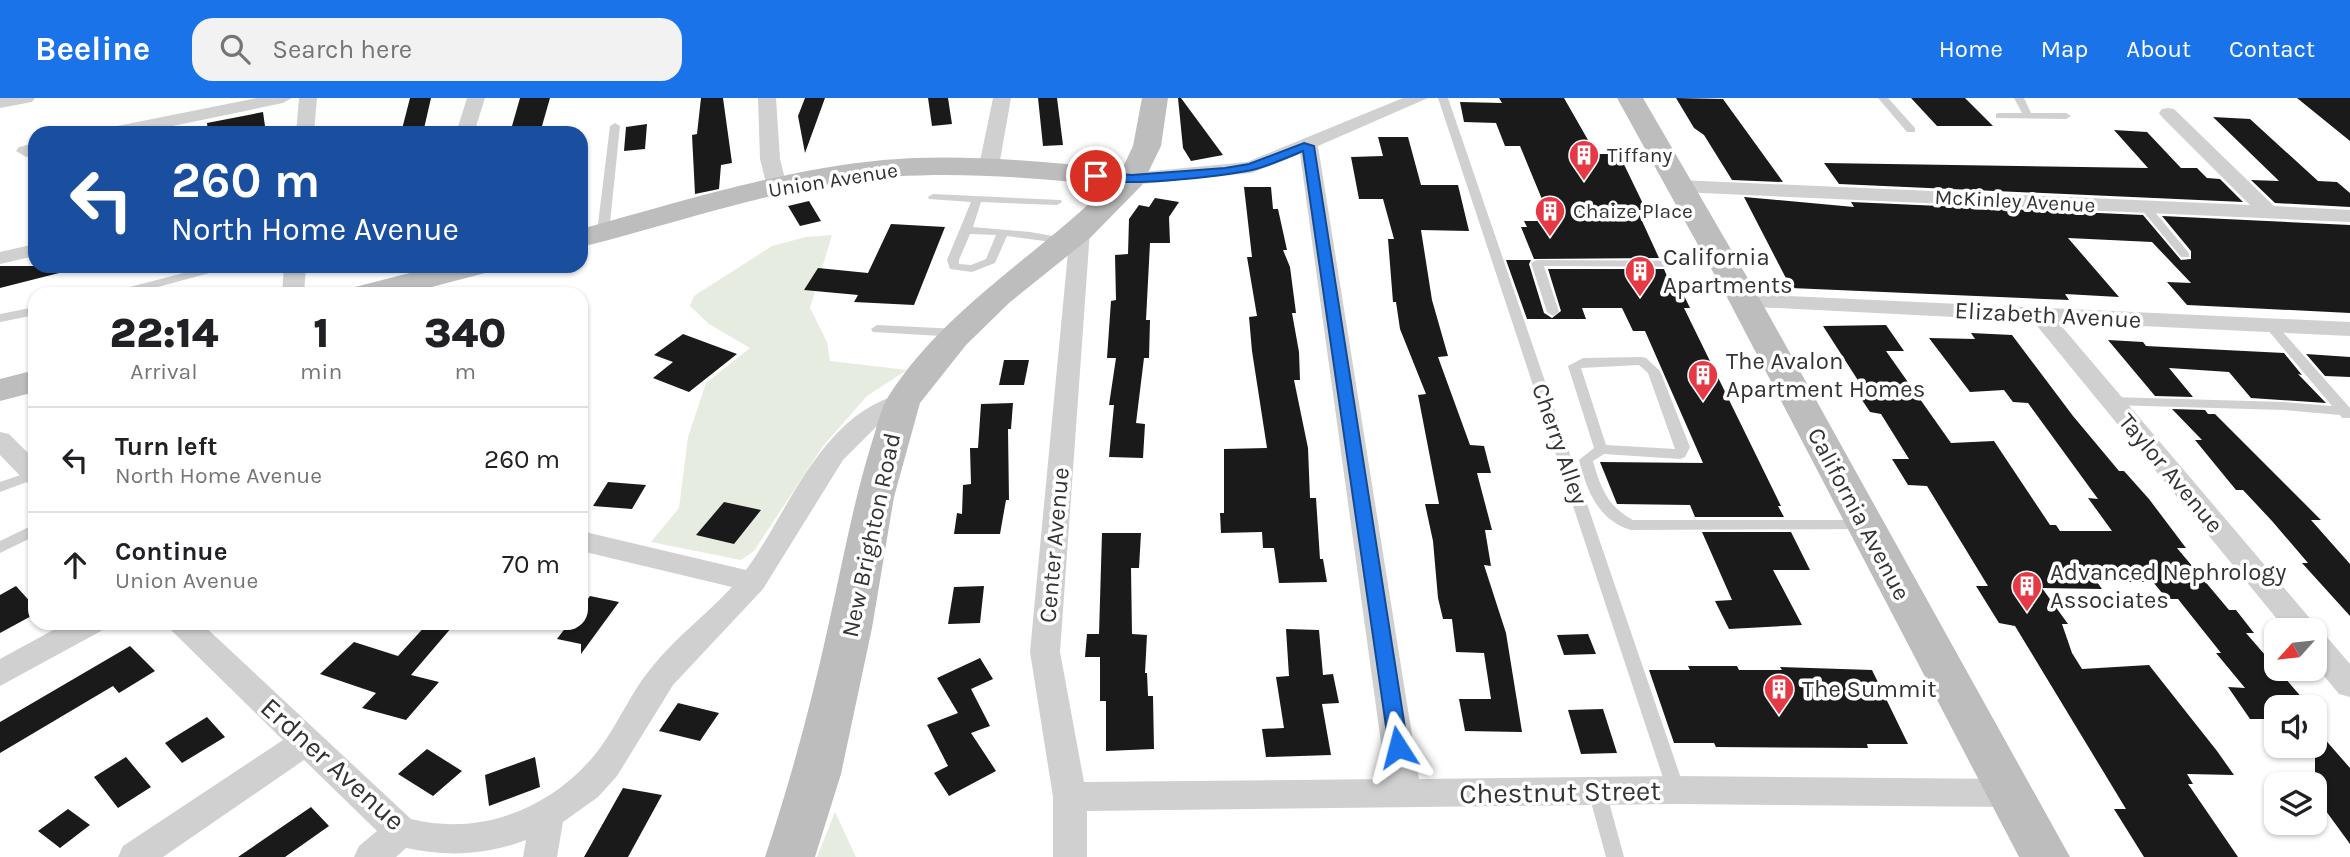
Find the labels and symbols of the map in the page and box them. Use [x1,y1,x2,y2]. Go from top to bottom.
building icon: Tiffany [1567,138,1601,182]
place label: Tiffany [1607,143,1672,167]
pin [1066,146,1126,206]
street label: Union Avenue [766,158,900,202]
street label: McKinley Avenue [1934,185,2096,217]
building icon: Chaize Place [1533,194,1567,238]
place label: Chaize Place [1573,199,1693,223]
place label: California Apartments [1663,243,1793,299]
building icon: California Apartments [1623,254,1657,298]
street label: Elizabeth Avenue [1954,296,2142,334]
place label: The Avalon Apartment Homes [1726,347,1925,403]
building icon: The Avalon Apartment Homes [1686,358,1720,402]
street label: Cherry Alley [1526,380,1594,508]
street label: Taylor Avenue [2113,407,2229,539]
street label: California Avenue [1802,423,1916,605]
street label: New Brighton Road [836,430,906,640]
street label: Center Avenue [1033,466,1075,624]
place label: Advanced Nephrology Associates [2050,558,2286,614]
building icon: Advanced Nephrology Associates [2010,569,2044,613]
north arrow [2264,618,2328,681]
building icon: The Summit [1762,672,1796,716]
place label: The Summit [1802,675,1937,703]
street label: Erdner Avenue [254,691,412,837]
position arrow [1361,710,1435,784]
street label: Chestnut Street [1459,774,1661,810]

